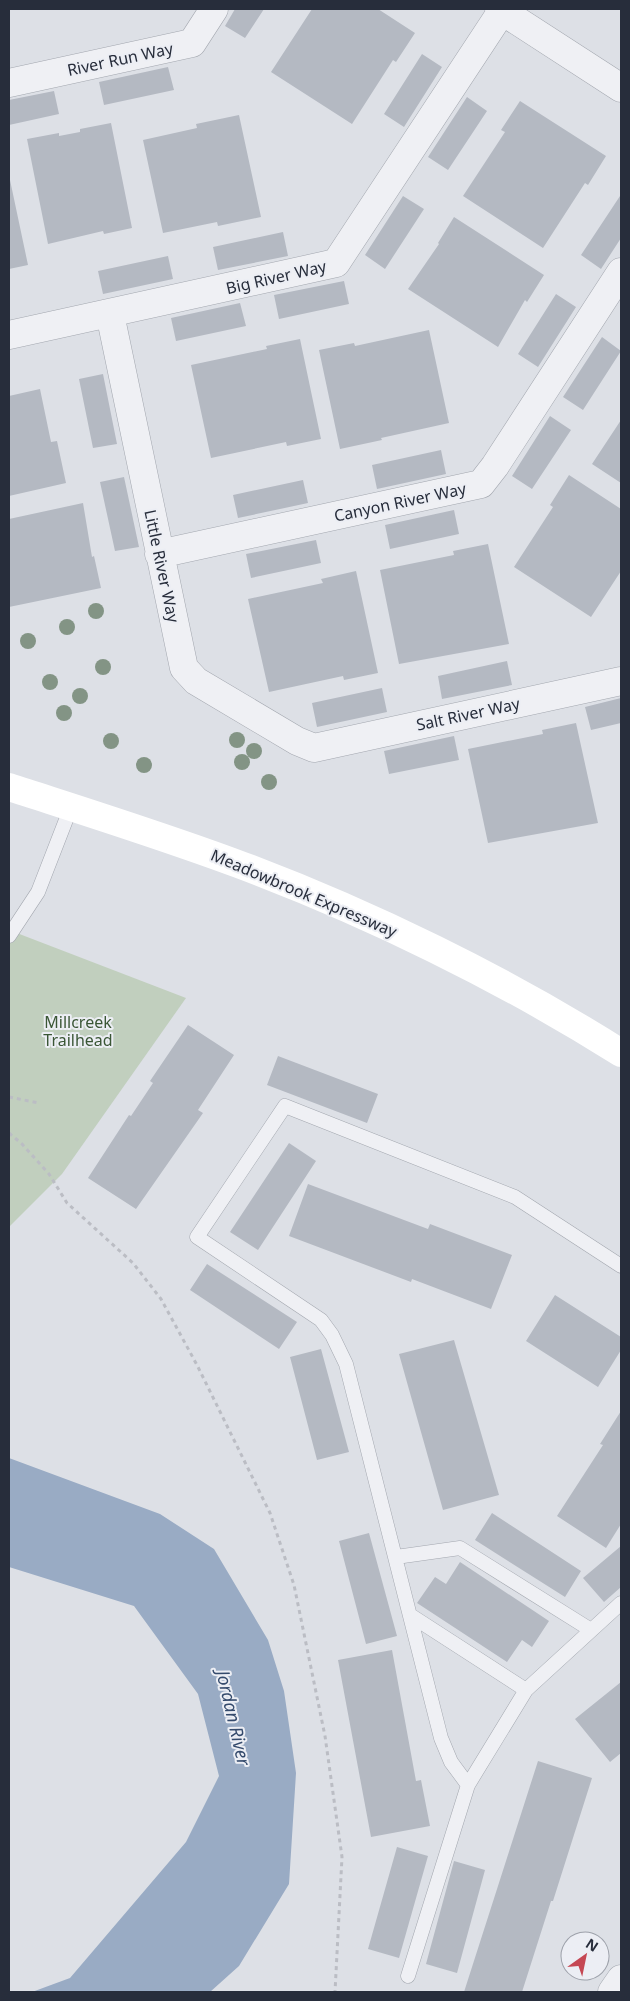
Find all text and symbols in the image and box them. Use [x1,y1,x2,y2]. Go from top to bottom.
street label: River Run Way [65,37,176,81]
street label: Big River Way [224,255,329,299]
street label: Canyon River Way [332,477,469,527]
street label: Little River Way [139,507,185,625]
street label: Salt River Way [414,692,523,736]
street label: Meadowbrook Expressway [208,844,401,943]
park label: Millcreek Trailhead [43,1011,113,1051]
water label: Jordan River [211,1665,257,1769]
north arrow [560,1931,610,1981]
text: N [582,1934,602,1956]

